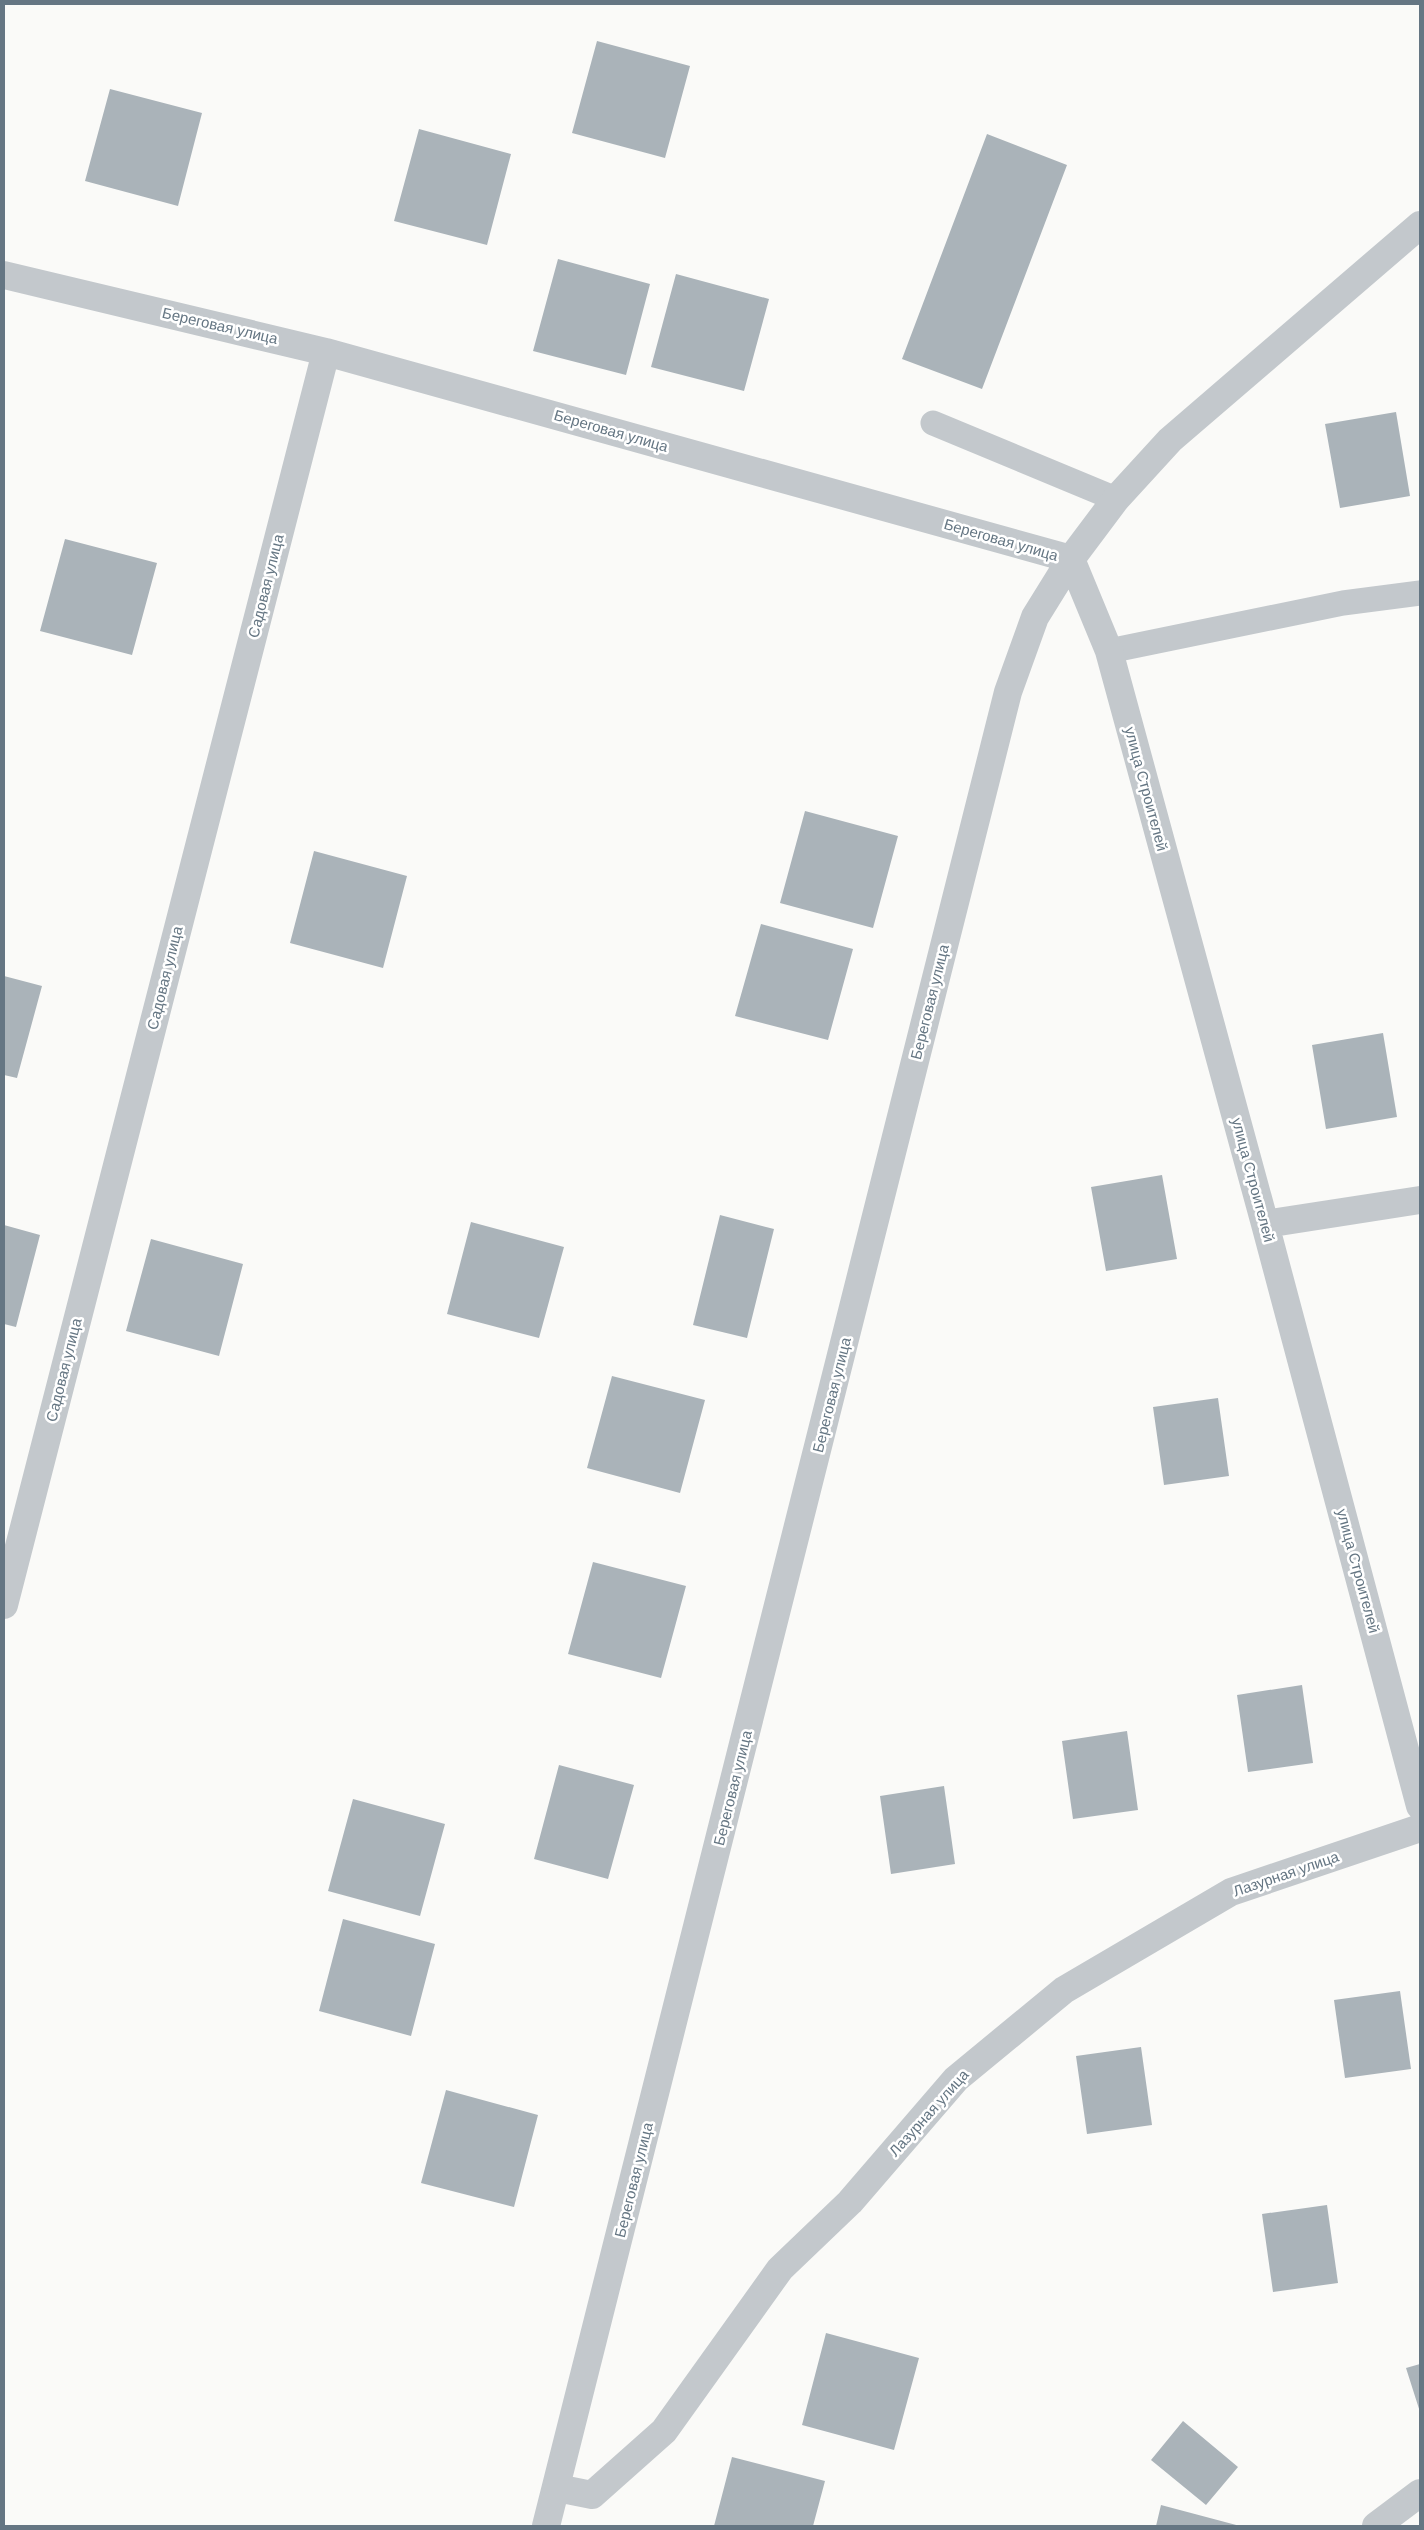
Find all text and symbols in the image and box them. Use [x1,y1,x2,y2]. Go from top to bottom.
street label: Береговая улица [161,304,280,347]
street label: Береговая улица [552,406,671,455]
street label: Береговая улица [942,515,1061,564]
street label: Садовая улица [244,532,287,639]
street label: улица Строителей [1122,725,1171,853]
street label: Садовая улица [143,924,186,1031]
street label: Береговая улица [907,942,952,1061]
street label: улица Строителей [1229,1116,1278,1244]
street label: Садовая улица [42,1316,85,1423]
street label: Береговая улица [809,1335,854,1454]
street label: улица Строителей [1334,1507,1383,1635]
street label: Береговая улица [710,1728,755,1847]
street label: Лазурная улица [1231,1847,1341,1900]
street label: Лазурная улица [885,2065,972,2159]
street label: Береговая улица [611,2120,656,2239]

